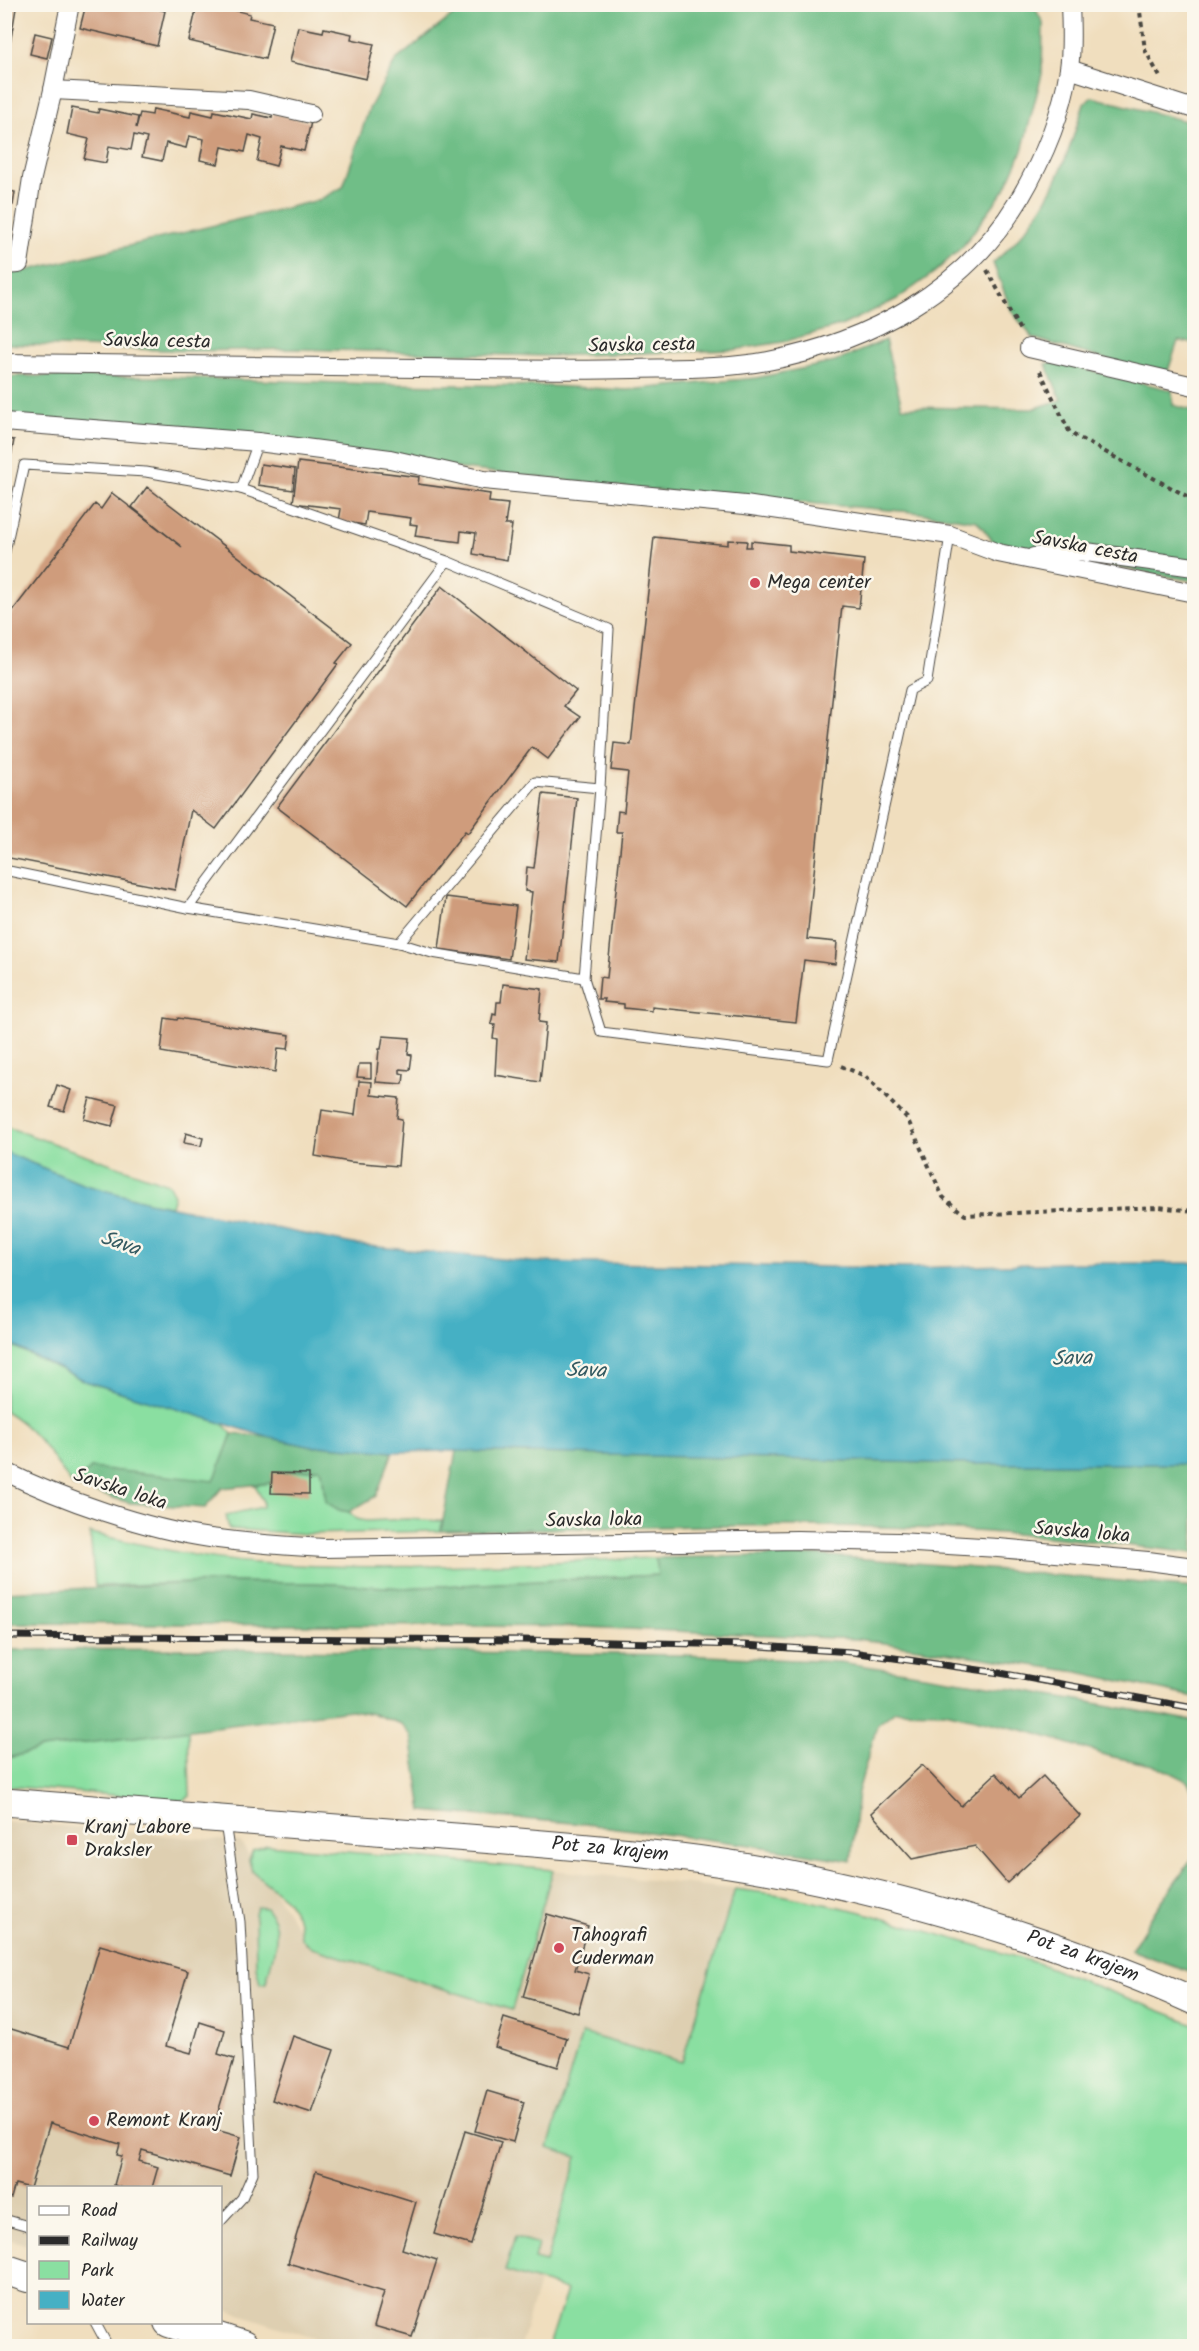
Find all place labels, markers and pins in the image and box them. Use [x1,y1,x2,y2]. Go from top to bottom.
place label: Mega center [767,567,872,599]
marker: Mega center [748,576,762,590]
place label: Kranj Labore Draksler [84,1812,191,1867]
marker: Kranj Labore Draksler [65,1833,79,1847]
place label: Tahografi Cuderman [571,1920,654,1975]
marker: Tahografi Cuderman [552,1941,566,1955]
place label: Remont Kranj [106,2105,223,2137]
marker: Remont Kranj [87,2114,101,2128]

